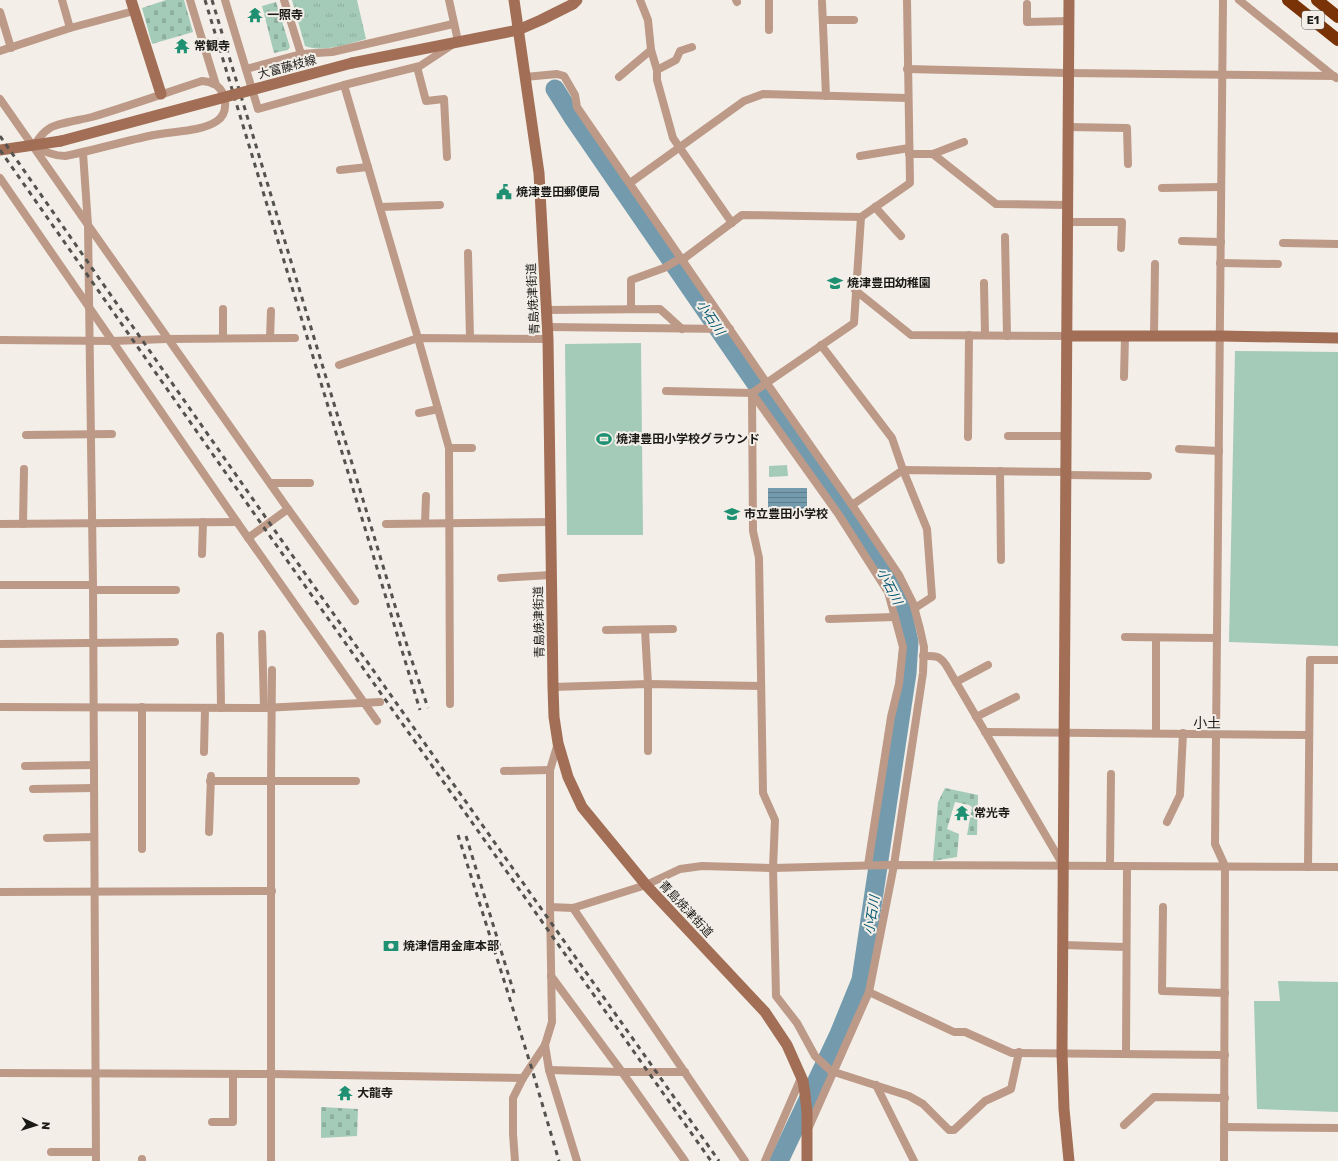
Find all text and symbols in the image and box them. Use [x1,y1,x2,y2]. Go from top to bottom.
temple icon: 一照寺 [246,6,264,24]
place label: 一照寺 [267,8,303,22]
road number: E1 [1302,11,1324,29]
temple icon: 常観寺 [173,37,191,55]
place label: 常観寺 [194,39,230,53]
street label: 大富藤枝線 [256,52,318,82]
public building icon: 焼津豊田郵便局 [495,183,513,201]
place label: 焼津豊田郵便局 [516,185,600,199]
street label: 青島焼津街道 [524,263,542,335]
school or university icon: 焼津豊田幼稚園 [826,274,844,292]
place label: 焼津豊田幼稚園 [847,276,931,290]
water label: 小石川 [693,297,729,339]
sports icon: 焼津豊田小学校グラウンド [595,430,613,448]
place label: 焼津豊田小学校グラウンド [616,432,760,446]
school or university icon: 市立豊田小学校 [723,505,741,523]
place label: 市立豊田小学校 [744,507,828,521]
water label: 小石川 [874,565,906,609]
street label: 青島焼津街道 [531,586,547,658]
district label: 小土 [1193,715,1221,732]
temple icon: 常光寺 [953,804,971,822]
place label: 常光寺 [974,806,1010,820]
street label: 青島焼津街道 [656,878,716,940]
water label: 小石川 [861,893,882,936]
bank icon: 焼津信用金庫本部 [382,937,400,955]
place label: 焼津信用金庫本部 [403,939,499,953]
temple icon: 大龍寺 [336,1084,354,1102]
place label: 大龍寺 [357,1086,393,1100]
north arrow [16,1105,56,1145]
text: N [39,1121,52,1130]

